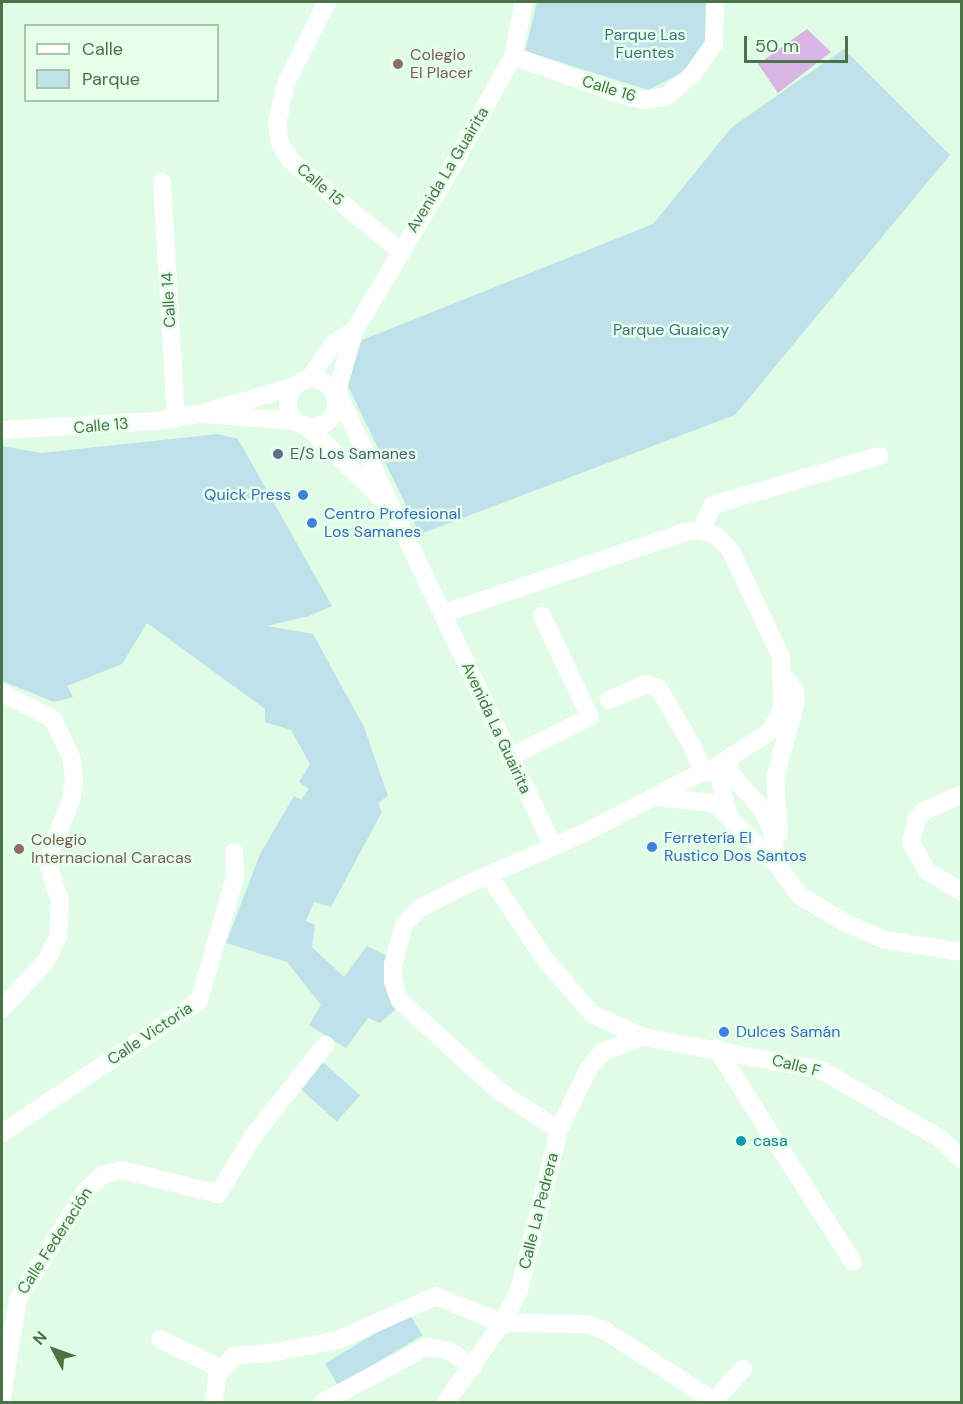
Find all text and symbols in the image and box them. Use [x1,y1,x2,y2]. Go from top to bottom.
legend [24,24,219,102]
scale bar [747,24,850,62]
park label: Parque Las Fuentes [605,25,685,63]
text: 50 m [755,34,799,58]
text: Calle [82,37,123,61]
place label: Colegio El Placer [410,45,473,83]
marker: Colegio El Placer [391,57,405,71]
text: Parque [82,67,140,91]
street label: Calle 16 [580,72,638,106]
street label: Avenida La Guairita [403,104,493,236]
street label: Calle 15 [293,160,347,210]
street label: Calle 14 [158,272,180,328]
park label: Parque Guaicay [613,320,729,340]
street label: Calle 13 [73,414,129,438]
place label: E/S Los Samanes [290,444,416,464]
marker: E/S Los Samanes [271,447,285,461]
place label: Quick Press [204,485,291,505]
marker: Quick Press [296,488,310,502]
place label: Centro Profesional Los Samanes [324,504,461,542]
marker: Centro Profesional Los Samanes [305,516,319,530]
street label: Avenida La Guairita [457,659,535,797]
place label: Ferretería El Rustico Dos Santos [664,828,807,866]
place label: Colegio Internacional Caracas [31,830,192,868]
marker: Ferretería El Rustico Dos Santos [645,840,659,854]
marker: Colegio Internacional Caracas [12,842,26,856]
street label: Calle Victoria [104,999,196,1069]
place label: Dulces Samán [736,1022,840,1042]
marker: Dulces Samán [717,1025,731,1039]
street label: Calle F [770,1051,822,1081]
place label: casa [753,1131,788,1151]
marker: casa [734,1134,748,1148]
street label: Calle La Pedrera [515,1151,563,1271]
street label: Calle Federación [13,1184,97,1298]
north arrow [24,1320,84,1380]
text: N [28,1327,52,1349]

